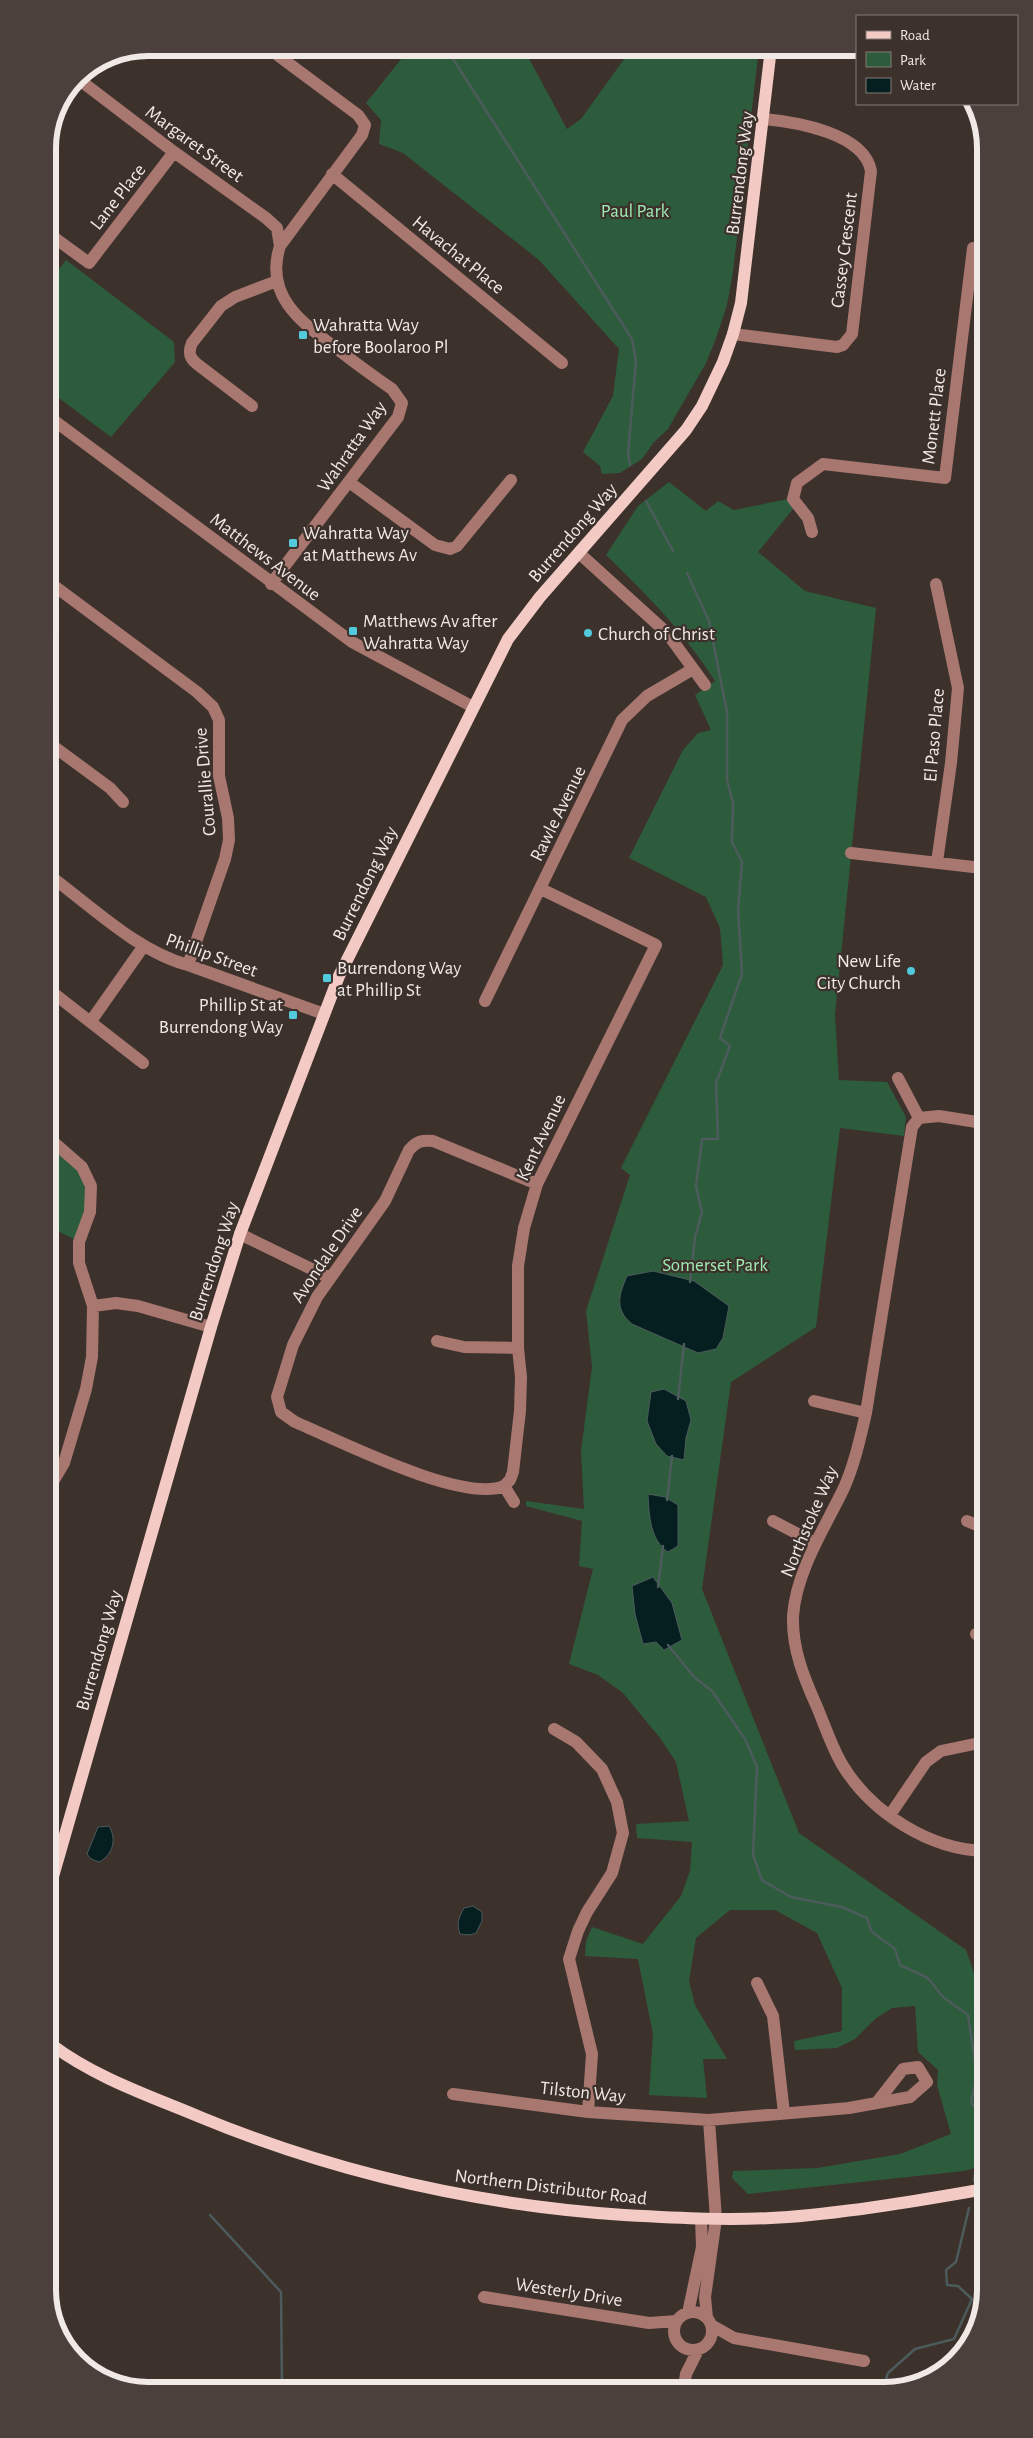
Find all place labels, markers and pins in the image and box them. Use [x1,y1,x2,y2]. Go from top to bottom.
place label: Wahratta Way before Boolaroo Pl [313,316,449,357]
marker: Wahratta Way before Boolaroo Pl [297,329,309,341]
place label: Wahratta Way at Matthews Av [303,524,417,565]
marker: Wahratta Way at Matthews Av [287,537,299,549]
place label: Matthews Av after Wahratta Way [363,612,497,653]
marker: Matthews Av after Wahratta Way [347,625,359,637]
place label: Church of Christ [598,625,715,644]
marker: Church of Christ [582,627,594,639]
place label: New Life City Church [817,952,901,993]
place label: Burrendong Way at Phillip St [337,959,461,1000]
marker: New Life City Church [905,965,917,977]
marker: Burrendong Way at Phillip St [321,972,333,984]
place label: Phillip St at Burrendong Way [159,996,283,1037]
marker: Phillip St at Burrendong Way [287,1009,299,1021]

